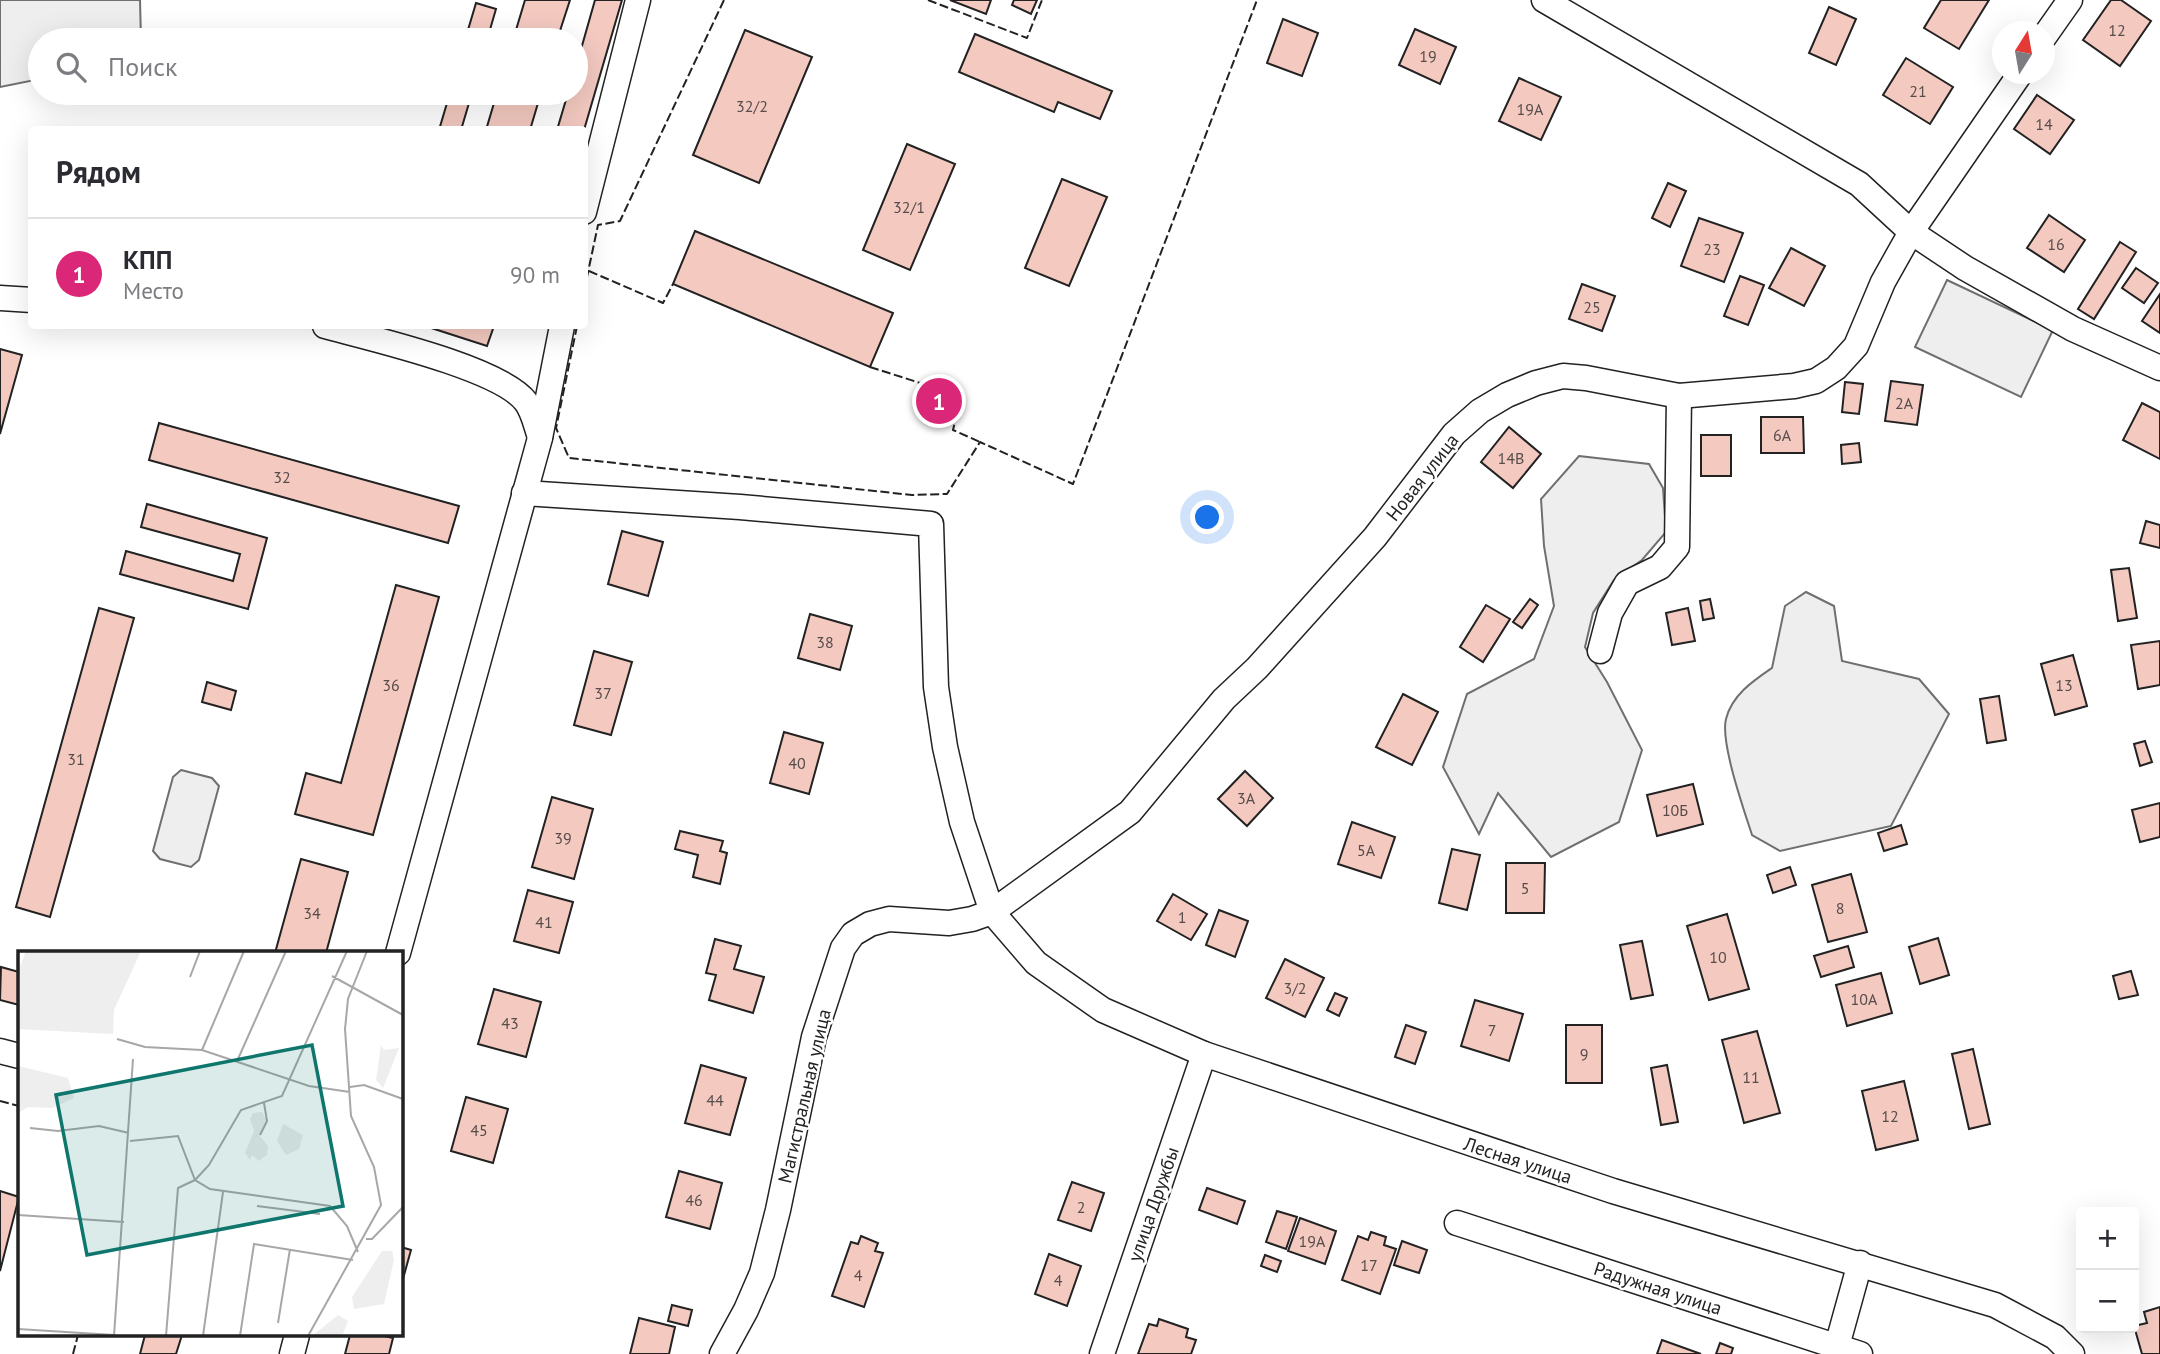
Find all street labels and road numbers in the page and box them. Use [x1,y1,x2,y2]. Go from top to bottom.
street label: Новая улица [1380,429,1464,525]
street label: Магистральная улица [772,1007,836,1185]
street label: Лесная улица [1460,1131,1575,1189]
street label: улица Дружбы [1122,1143,1184,1265]
street label: Радужная улица [1591,1256,1725,1320]

